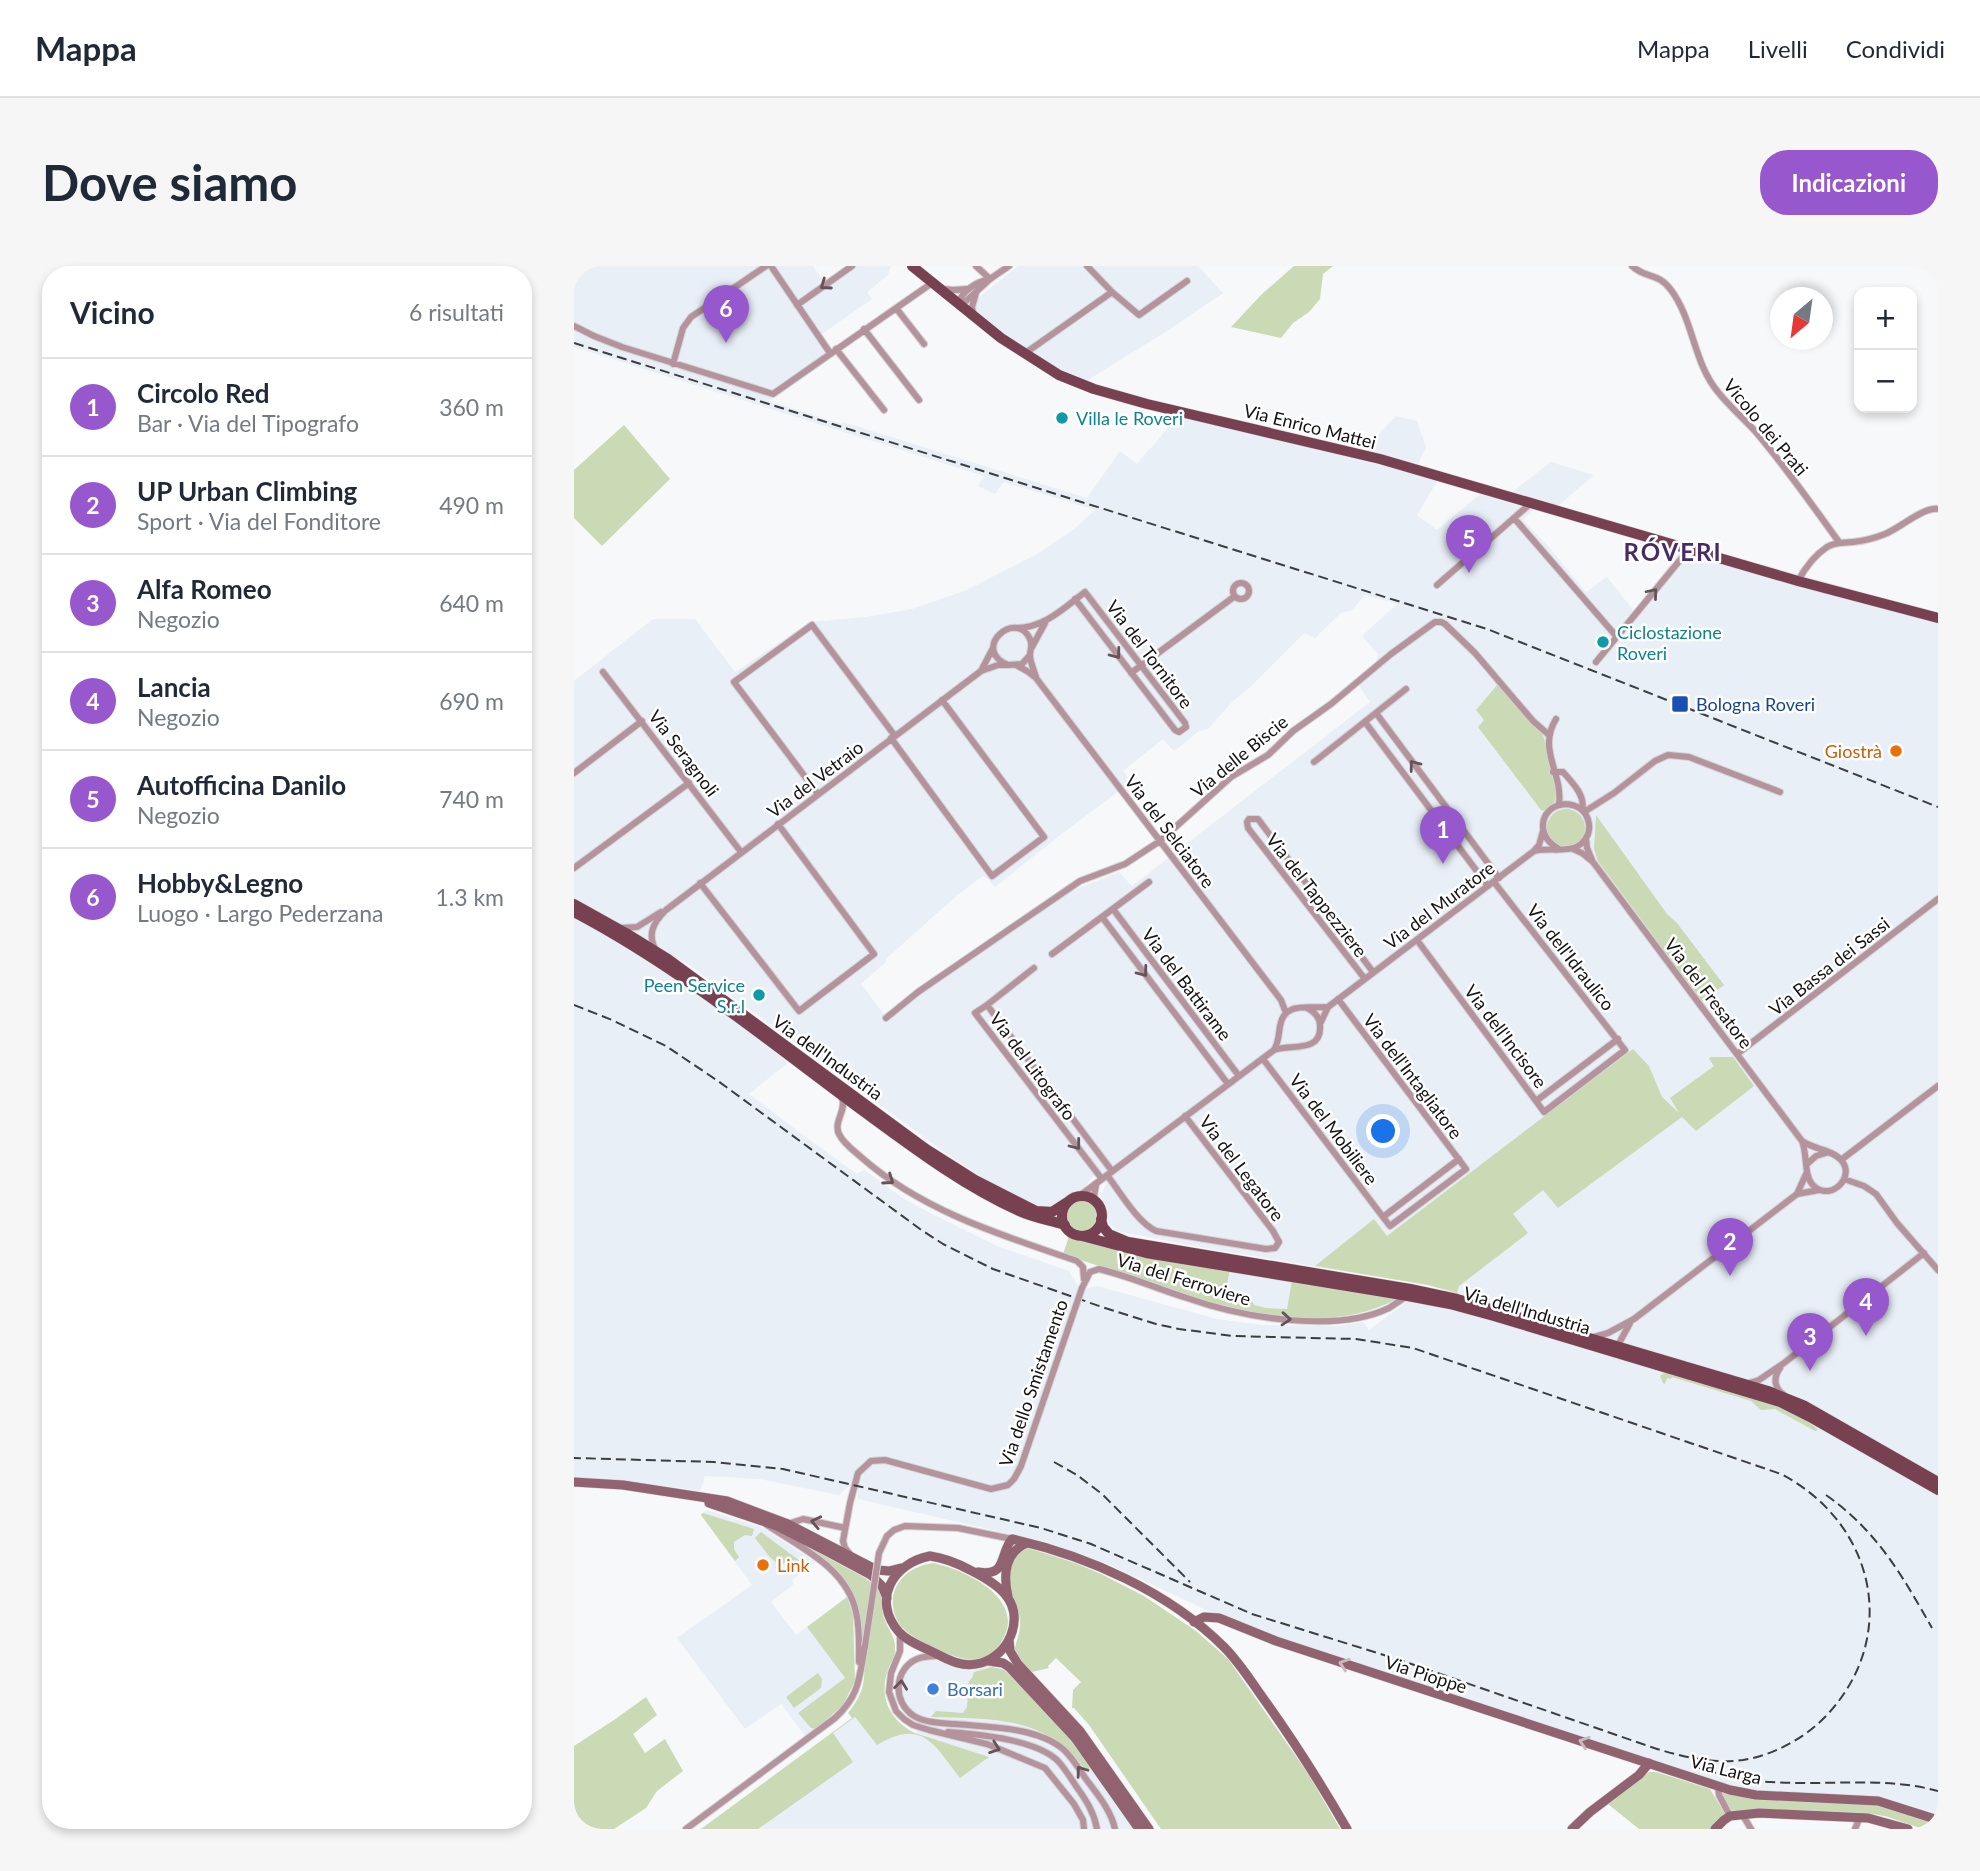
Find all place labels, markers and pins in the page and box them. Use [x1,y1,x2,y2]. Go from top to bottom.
pin: 6 [703,285,749,343]
place label: Villa le Roveri [1076,407,1183,429]
marker: Villa le Roveri [1054,410,1070,426]
pin: 5 [1446,515,1492,573]
place label: Ciclostazione Roveri [1617,621,1722,664]
marker: Ciclostazione Roveri [1595,634,1611,650]
place label: Bologna Roveri [1696,693,1815,715]
marker: Bologna Roveri [1670,694,1690,714]
place label: Giostrà [1825,740,1882,762]
marker: Giostrà [1888,743,1904,759]
pin: 1 [1420,806,1466,864]
place label: Peen Service S.r.l [644,974,745,1017]
marker: Peen Service S.r.l [751,987,767,1003]
pin: 2 [1707,1218,1753,1276]
pin: 4 [1843,1278,1889,1336]
pin: 3 [1787,1313,1833,1371]
place label: Link [777,1554,811,1576]
marker: Link [755,1557,771,1573]
place label: Borsari [947,1678,1003,1700]
marker: Borsari [925,1681,941,1697]

